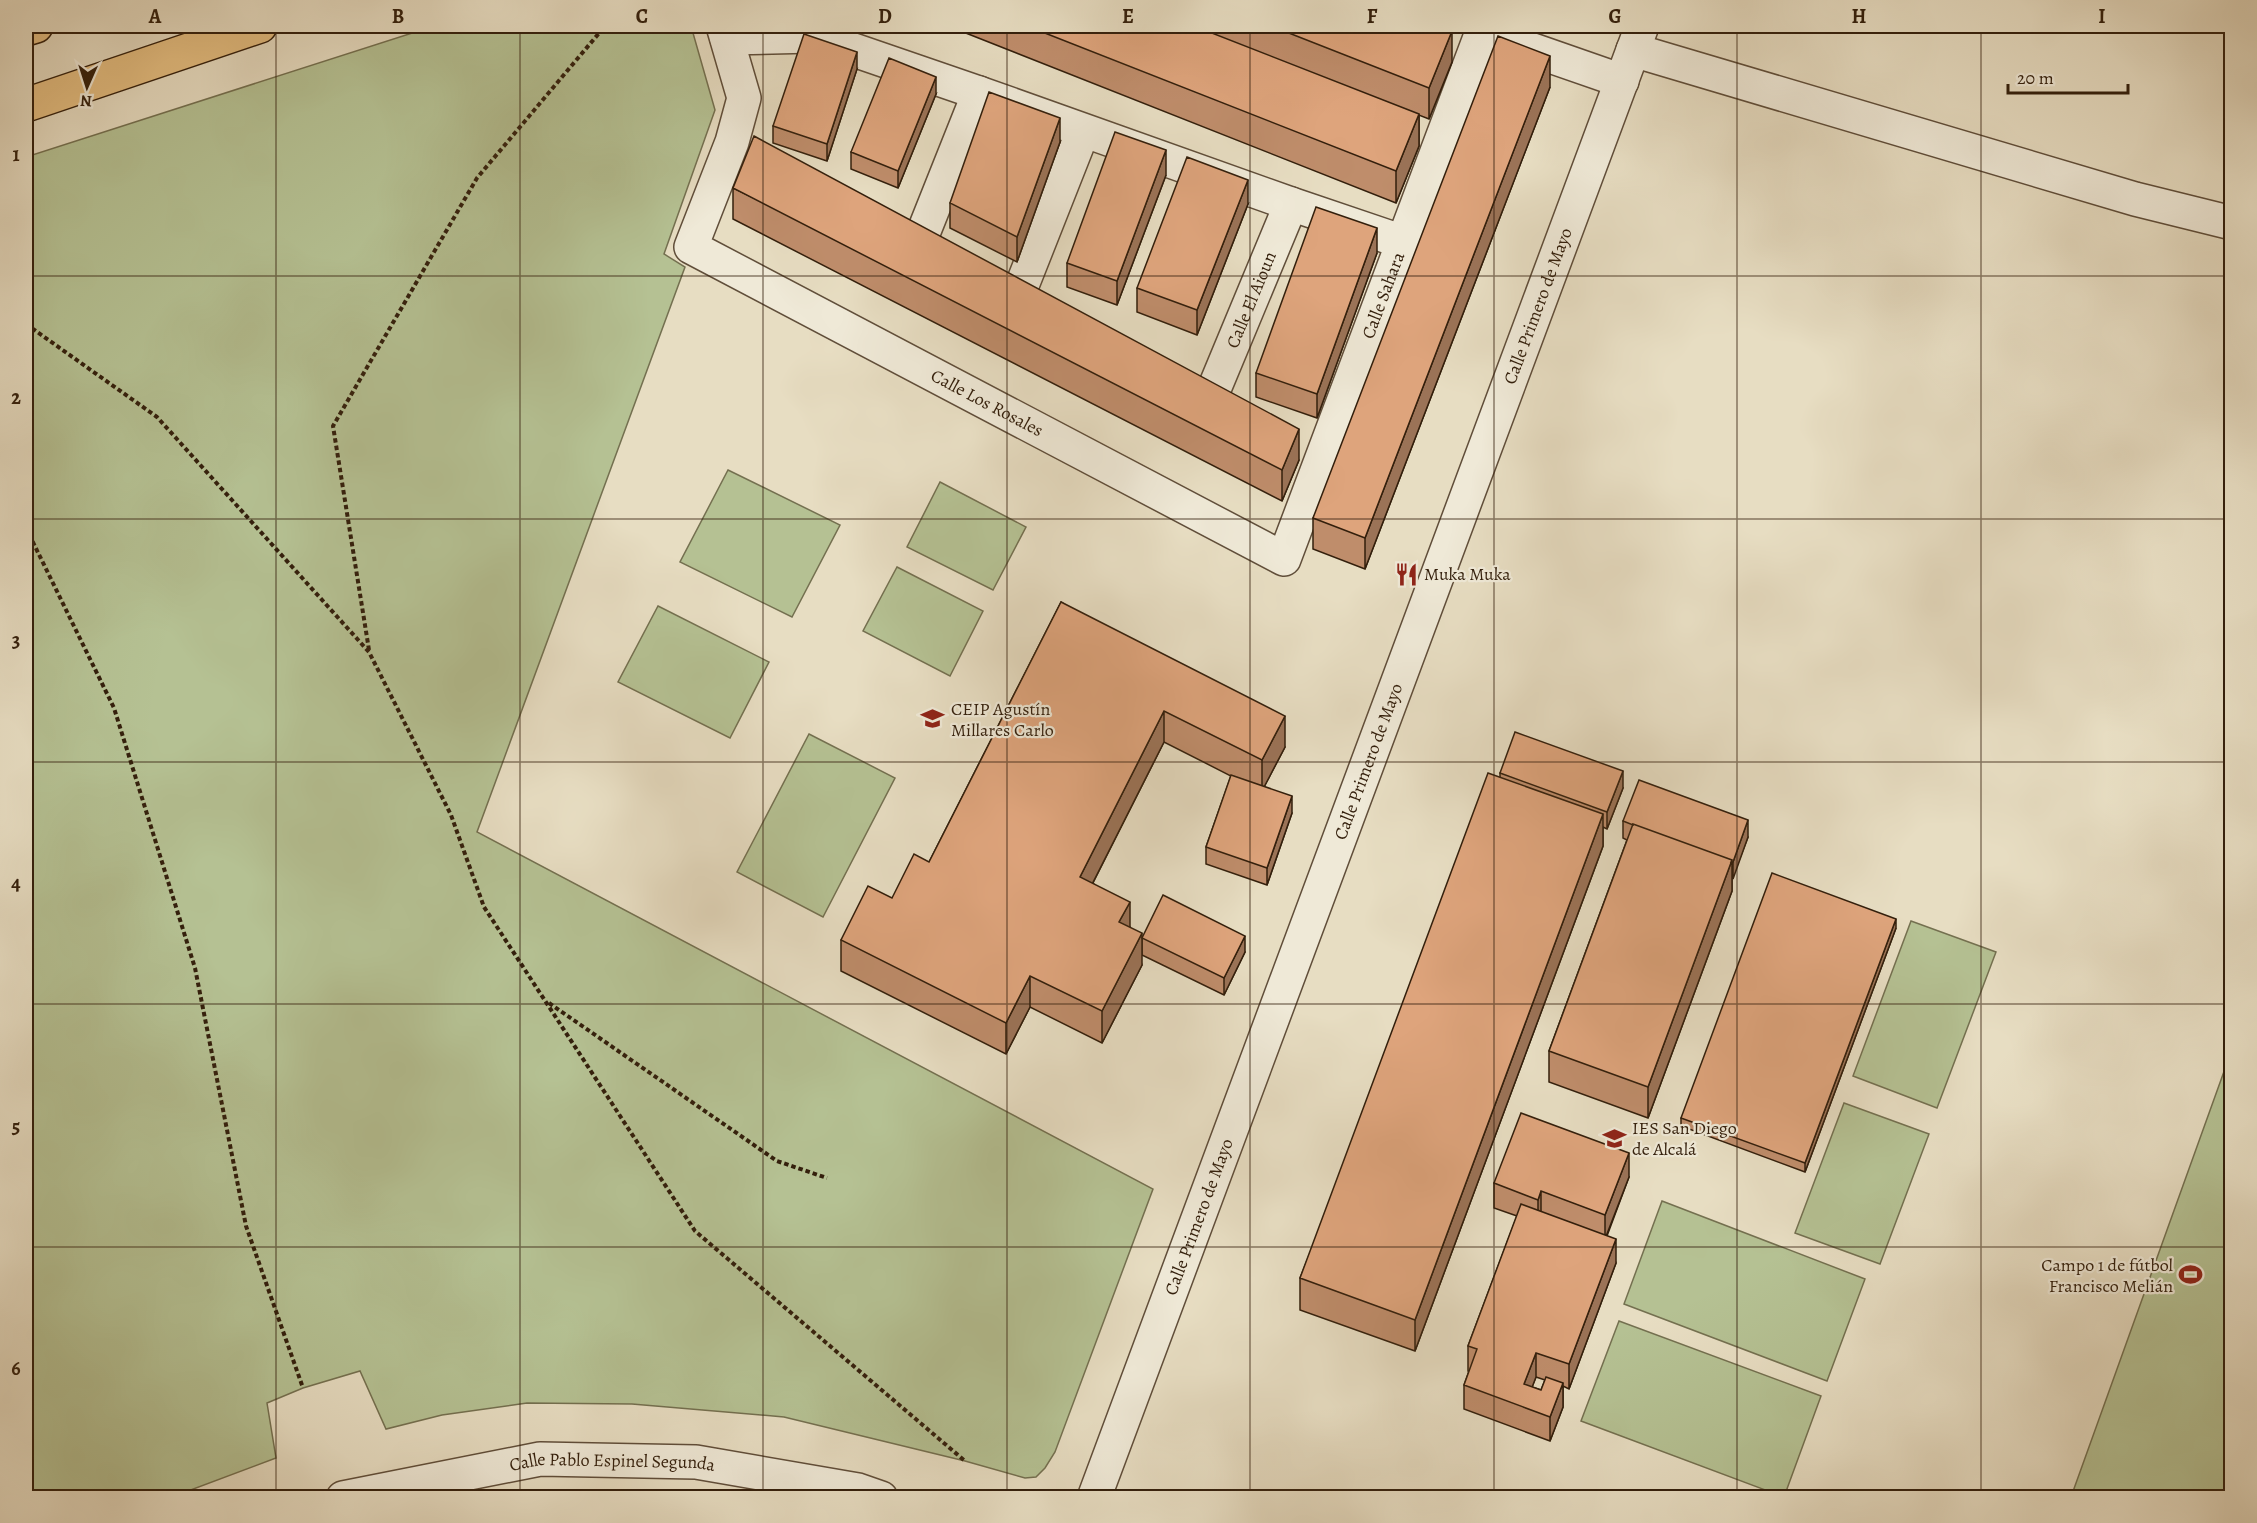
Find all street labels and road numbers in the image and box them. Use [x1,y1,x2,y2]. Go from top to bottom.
street label: Calle Primero de Mayo [1498,224,1578,388]
street label: Calle El Aioun [1220,248,1282,352]
street label: Calle Sahara [1356,248,1410,342]
street label: Calle Los Rosales [927,363,1048,442]
street label: Calle Primero de Mayo [1328,680,1408,843]
street label: Calle Primero de Mayo [1159,1135,1239,1299]
street label: Calle Pablo Espinel Segunda [507,1447,718,1477]

